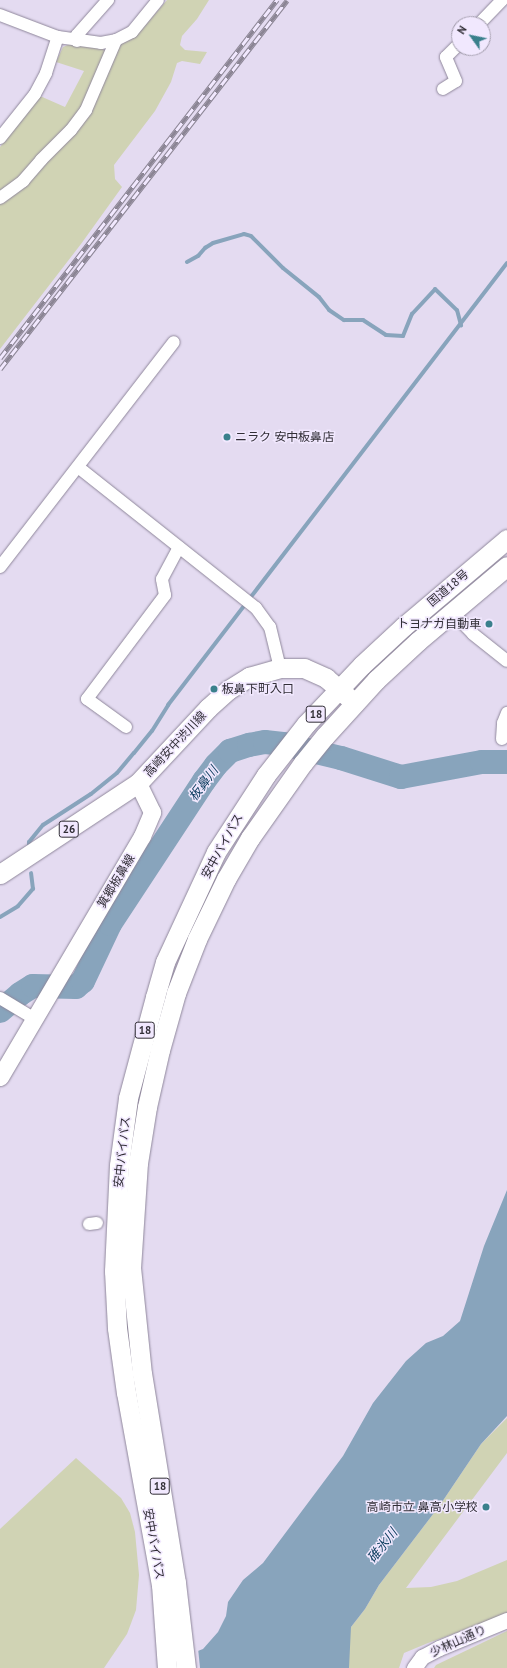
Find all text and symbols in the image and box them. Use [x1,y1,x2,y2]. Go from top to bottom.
north arrow [451,16,491,56]
text: N [454,23,470,37]
place label: ニラク 安中板鼻店 [235,430,334,444]
marker: ニラク 安中板鼻店 [222,432,232,442]
street label: 国道18号 [425,567,471,609]
place label: トヨナガ自動車 [397,617,481,631]
marker: トヨナガ自動車 [484,619,494,629]
place label: 板鼻下町入口 [222,682,294,696]
marker: 板鼻下町入口 [209,684,219,694]
road number: 18 [305,705,327,723]
street label: 高崎安中渋川線 [141,708,209,780]
water label: 板鼻川 [186,764,222,804]
street label: 安中バイパス [198,811,246,881]
road number: 26 [58,820,80,838]
street label: 箕郷板鼻線 [94,852,138,910]
road number: 18 [134,1021,156,1039]
street label: 安中バイパス [111,1115,133,1189]
road number: 18 [149,1477,171,1495]
place label: 高崎市立 鼻高小学校 [367,1500,478,1514]
marker: 高崎市立 鼻高小学校 [481,1502,491,1512]
street label: 安中バイパス [141,1507,167,1581]
water label: 碓氷川 [365,1526,401,1566]
street label: 少林山通り [428,1622,488,1660]

